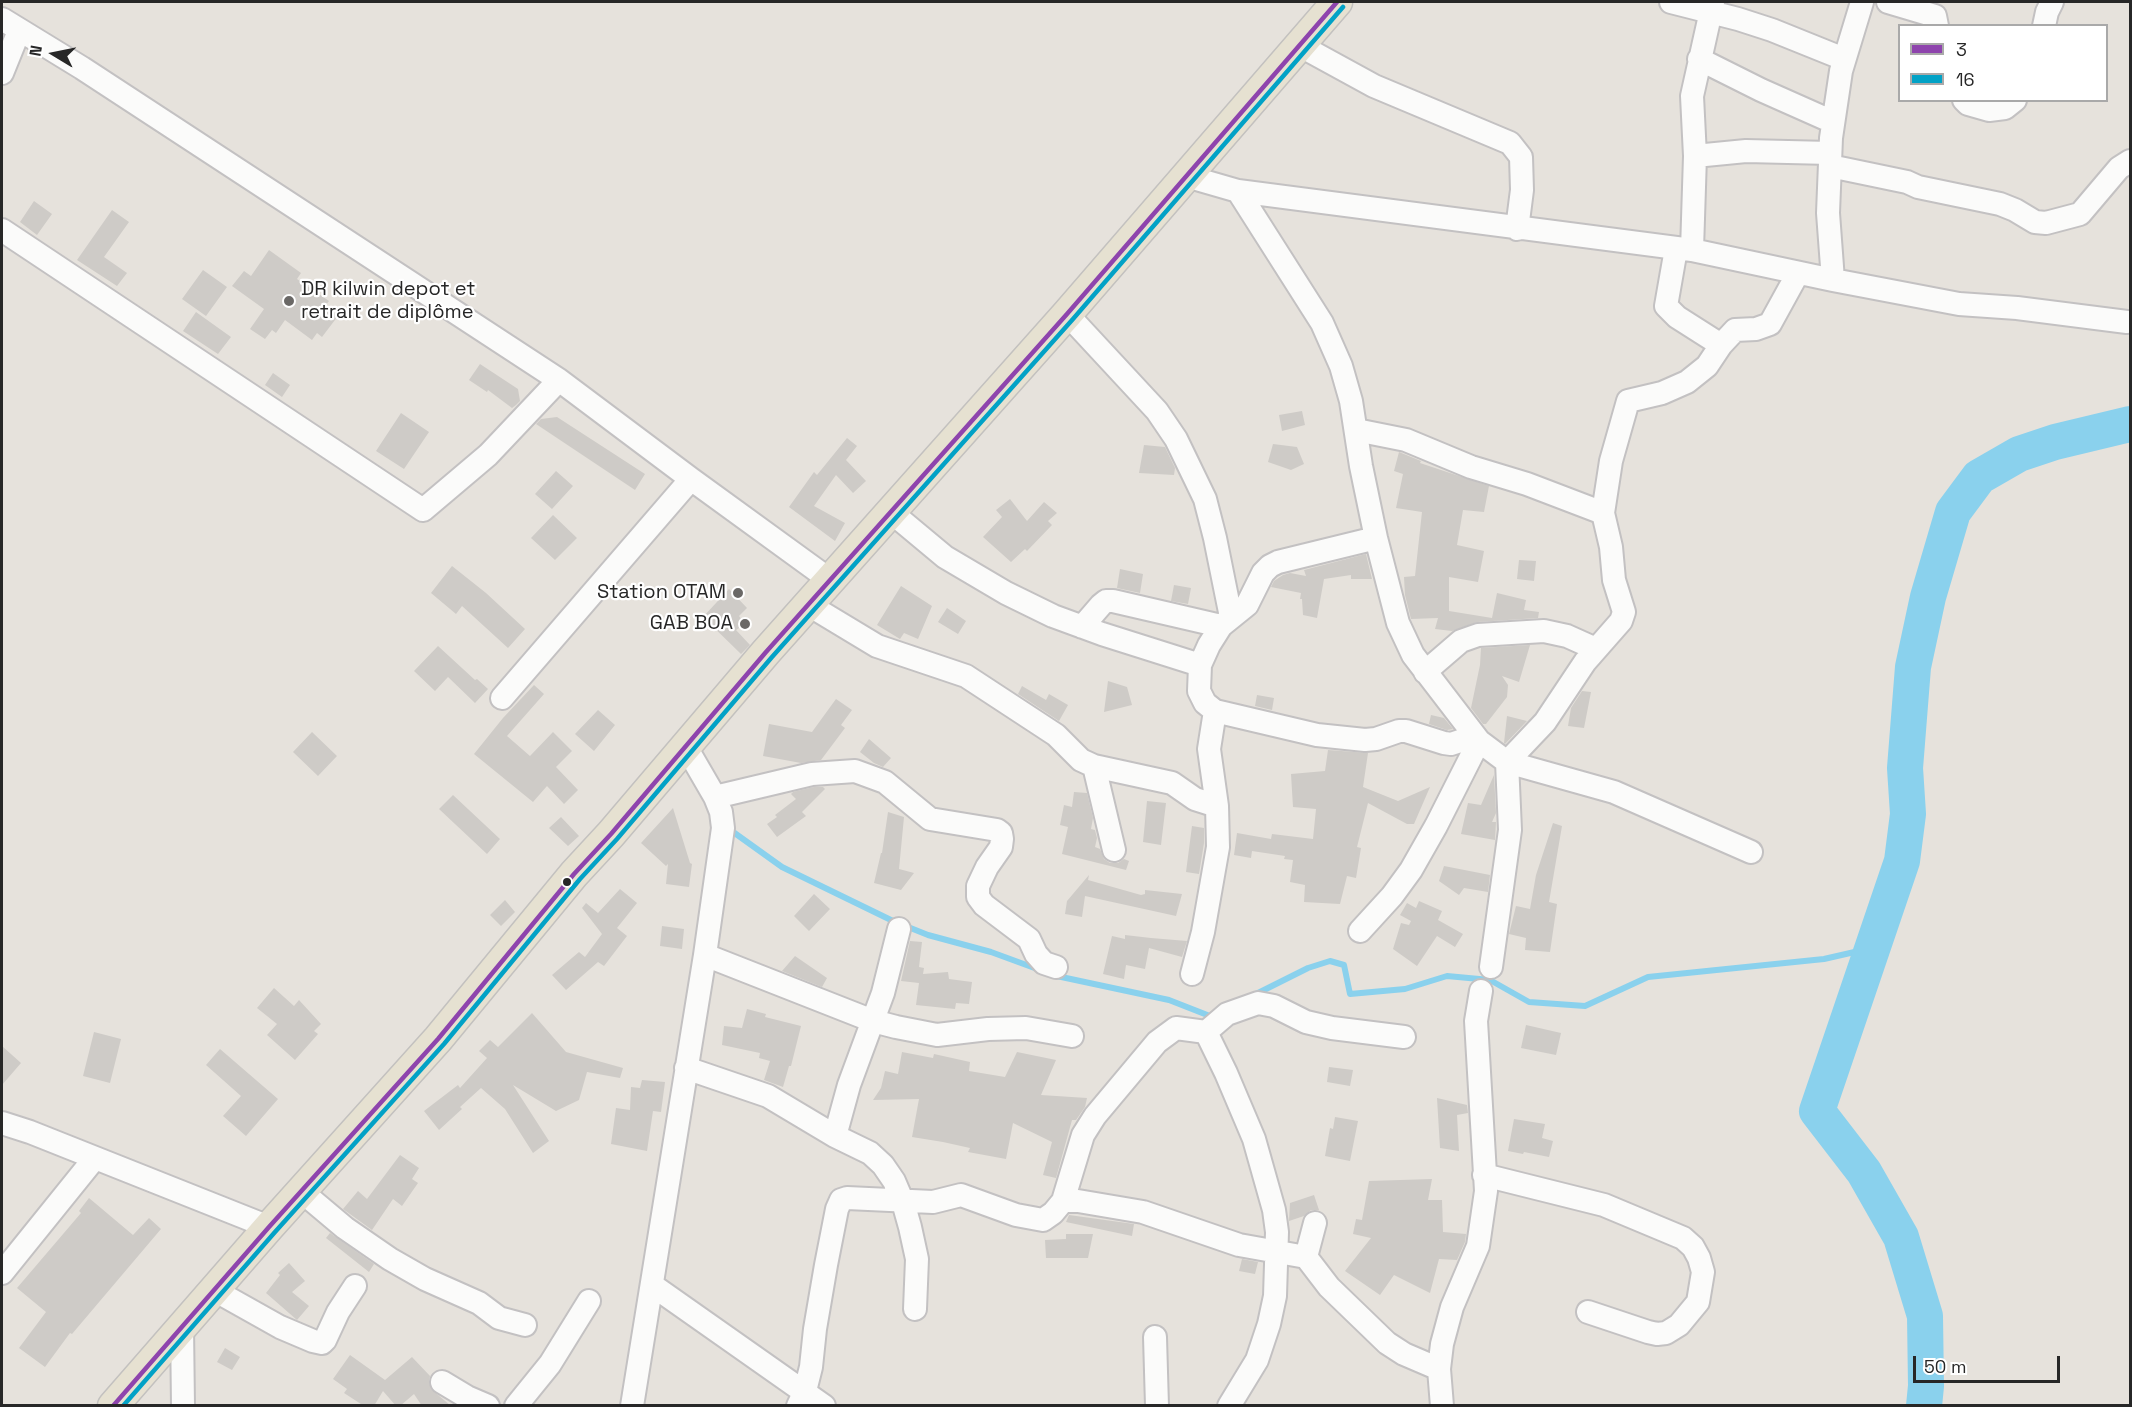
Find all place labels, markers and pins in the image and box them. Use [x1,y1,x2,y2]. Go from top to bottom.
place label: DR kilwin depot et retrait de diplôme [301,278,475,325]
marker: DR kilwin depot et retrait de diplôme [282,294,296,308]
place label: Station OTAM [597,581,726,605]
marker: Station OTAM [731,586,745,600]
place label: GAB BOA [650,612,733,636]
marker: GAB BOA [738,617,752,631]
unlabelled marker [561,876,573,888]

